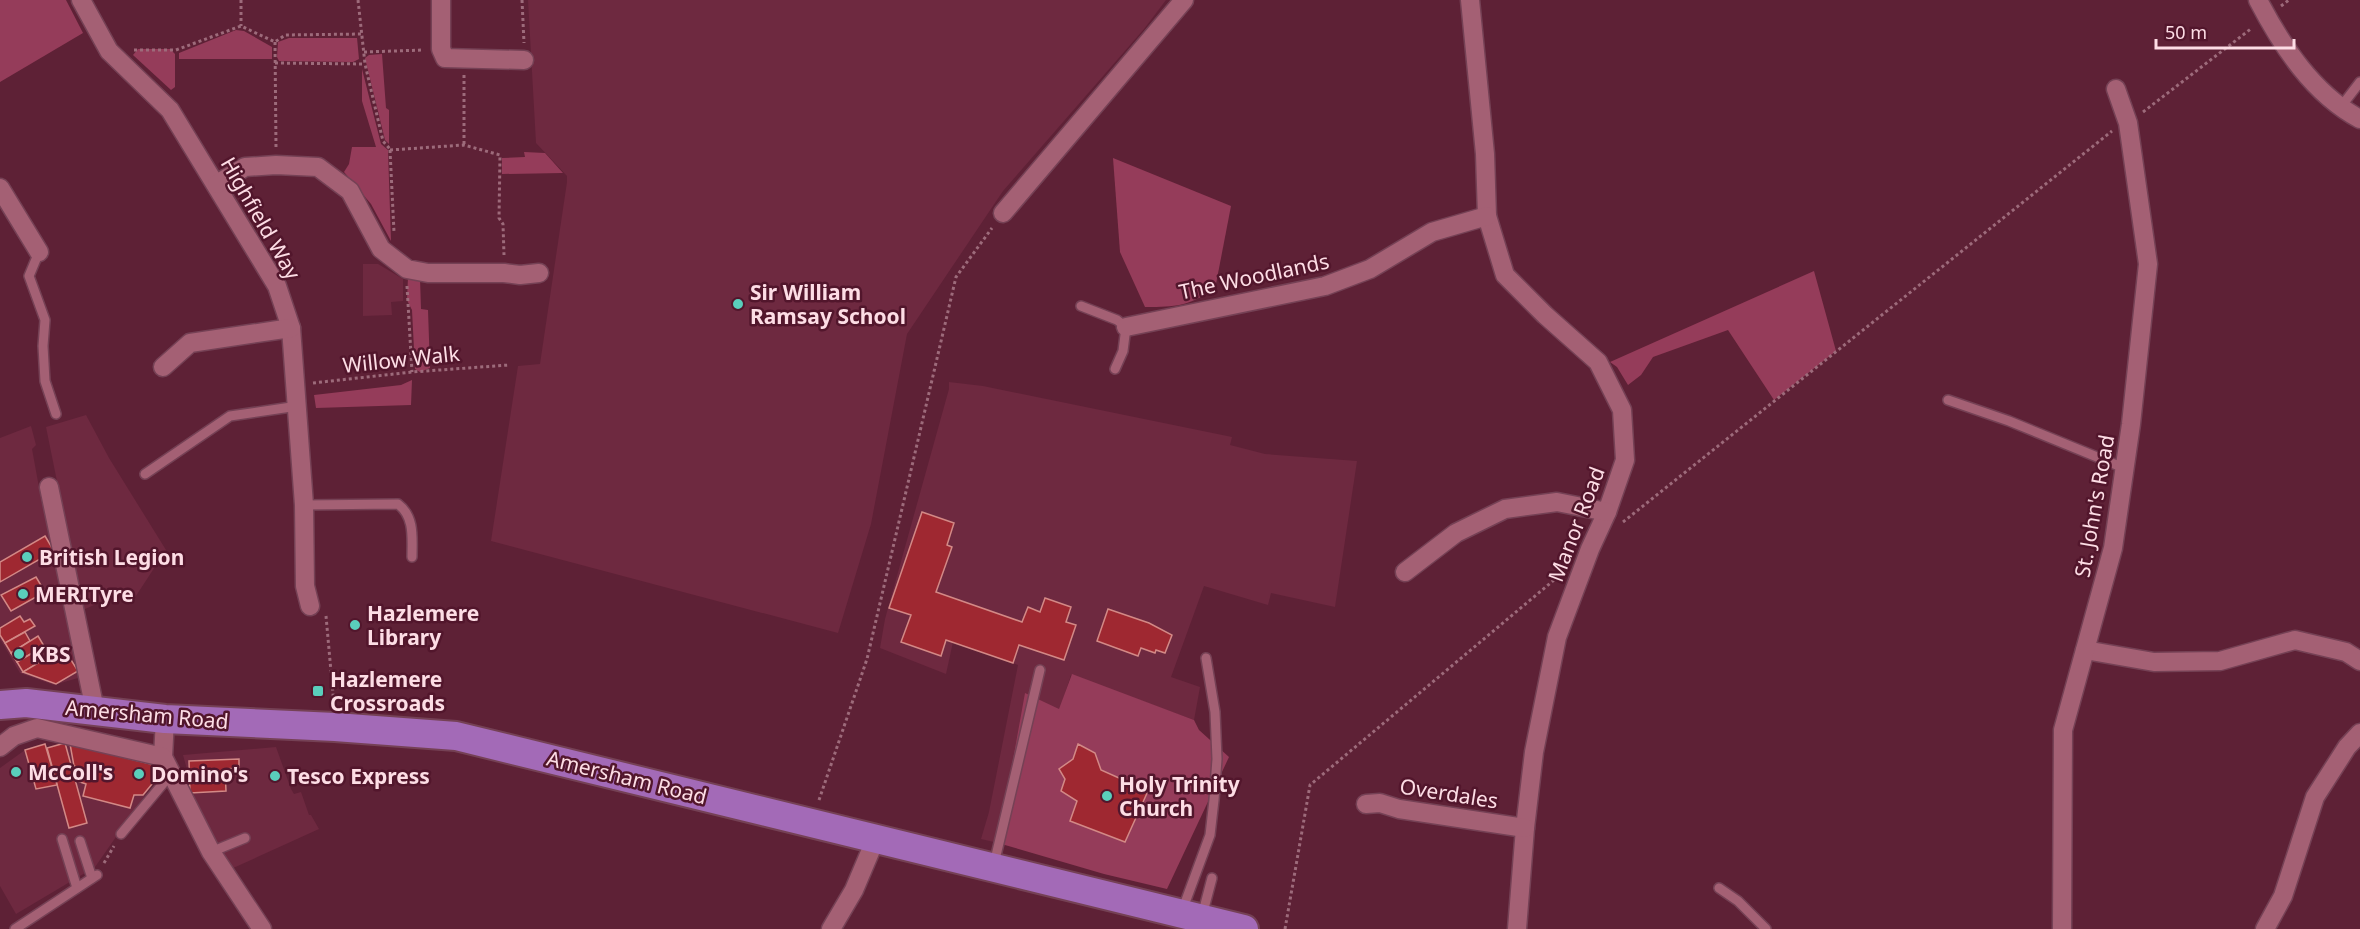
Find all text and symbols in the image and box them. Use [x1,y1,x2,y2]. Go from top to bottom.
scale bar [2156,12,2294,50]
text: 50 m [2165,20,2207,44]
street label: Highfield Way [215,152,307,284]
street label: The Woodlands [1176,246,1332,306]
place label: Sir William Ramsay School [750,278,906,330]
marker: Sir William Ramsay School [731,297,745,311]
street label: Willow Walk [341,339,462,379]
street label: St. John's Road [2068,432,2120,580]
street label: Manor Road [1541,462,1611,586]
place label: British Legion [39,543,184,571]
marker: British Legion [20,550,34,564]
place label: MERITyre [35,580,134,608]
marker: MERITyre [16,587,30,601]
place label: Hazlemere Library [367,599,479,651]
marker: Hazlemere Library [348,618,362,632]
place label: KBS [31,640,70,668]
marker: KBS [12,647,26,661]
place label: Hazlemere Crossroads [330,665,445,717]
marker: Hazlemere Crossroads [311,684,325,698]
street label: Amersham Road [64,693,230,735]
street label: Amersham Road [544,744,710,810]
place label: McColl's [28,758,113,786]
place label: Domino's [151,760,248,788]
place label: Tesco Express [287,762,430,790]
marker: McColl's [9,765,23,779]
marker: Domino's [132,767,146,781]
marker: Tesco Express [268,769,282,783]
place label: Holy Trinity Church [1119,770,1240,822]
street label: Overdales [1398,771,1500,815]
marker: Holy Trinity Church [1100,789,1114,803]

